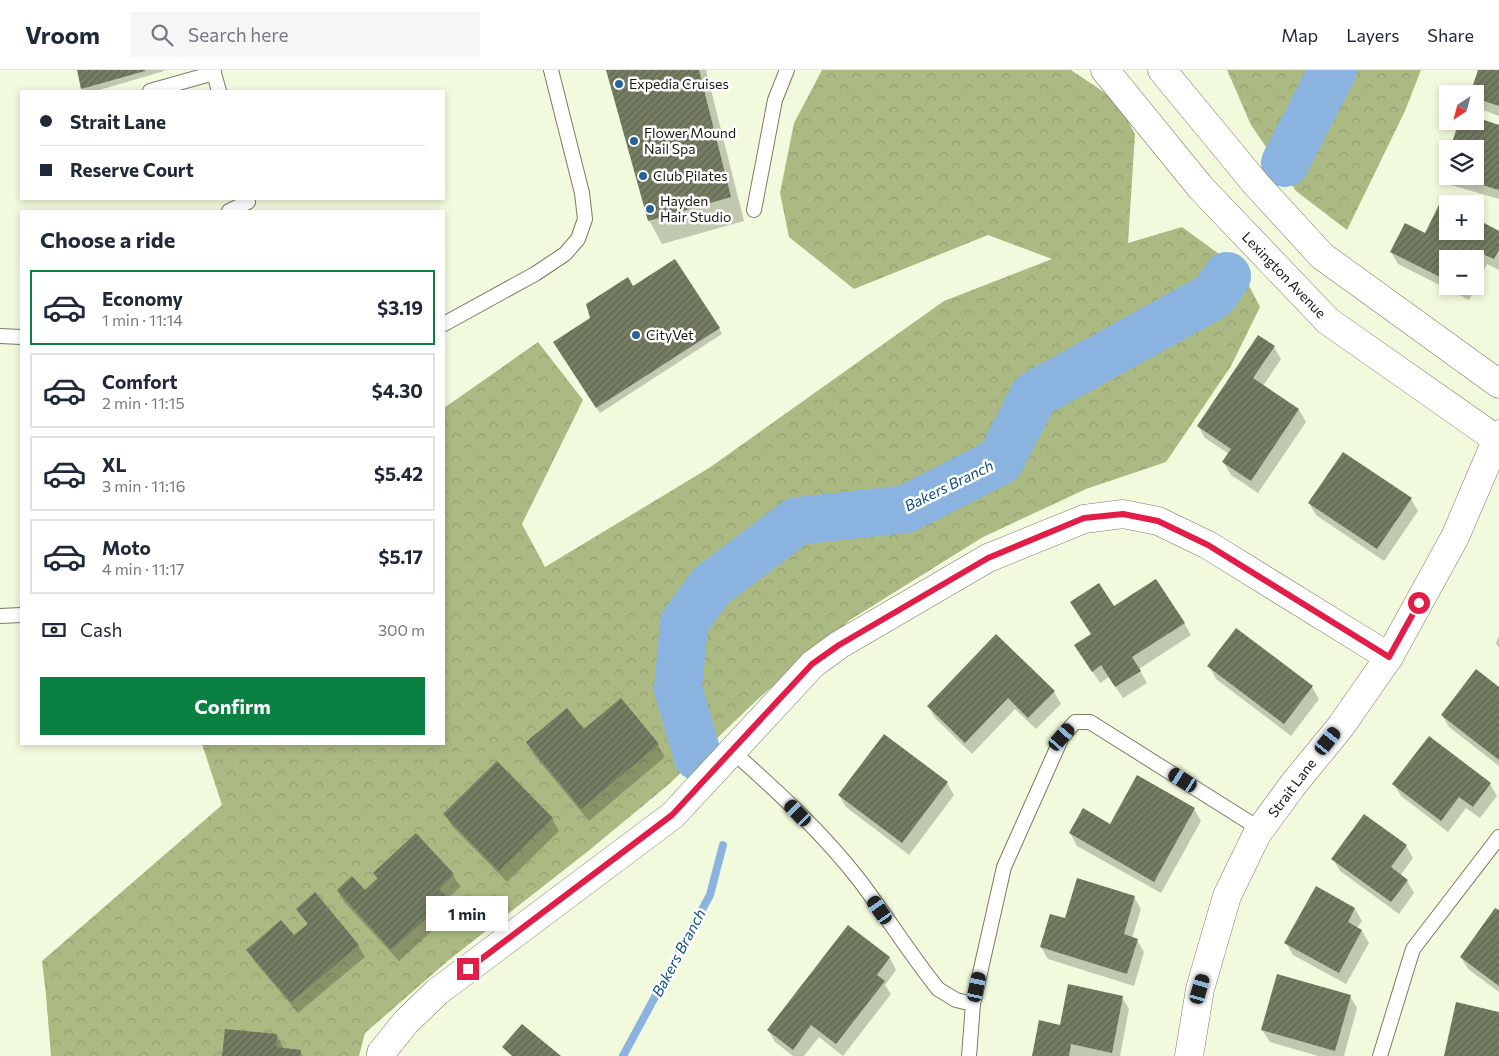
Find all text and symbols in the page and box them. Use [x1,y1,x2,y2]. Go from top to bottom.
search box [130,12,480,57]
text: Vroom [25,20,100,49]
icon: search [148,21,176,49]
text: Search here [188,23,289,46]
text: Map [1281,24,1318,46]
text: Layers [1346,24,1399,46]
text: Share [1427,24,1474,46]
place label: Expedia Cruises [629,75,729,92]
marker: Expedia Cruises [613,78,625,90]
north arrow [1439,85,1484,130]
map controls [1439,85,1484,295]
text: Strait Lane [70,110,166,133]
place label: Flower Mound Nail Spa [644,124,736,157]
marker: Flower Mound Nail Spa [628,135,640,147]
button: layers [1439,140,1484,185]
text: Reserve Court [70,158,194,181]
place label: Club Pilates [653,167,728,184]
marker: Club Pilates [637,170,649,182]
place label: Hayden Hair Studio [660,192,731,225]
button: + [1439,195,1484,240]
marker: Hayden Hair Studio [644,203,656,215]
text: Choose a ride [40,226,175,253]
street label: Lexington Avenue [1239,228,1330,321]
button: − [1439,250,1484,295]
icon: car [42,285,87,330]
text: Economy [102,287,183,310]
text: $3.19 [377,296,423,319]
text: 1 min · 11:14 [102,310,183,329]
place label: CityVet [646,326,694,343]
marker: CityVet [630,329,642,341]
icon: car [42,368,87,413]
text: Comfort [102,370,178,393]
text: $4.30 [372,379,423,402]
text: 2 min · 11:15 [102,393,185,412]
icon: car [42,451,87,496]
text: XL [102,453,127,476]
water label: Bakers Branch [901,456,996,514]
text: $5.42 [374,462,423,485]
text: 3 min · 11:16 [102,476,185,495]
icon: car [42,534,87,579]
text: Moto [102,536,151,559]
text: $5.17 [379,545,423,568]
text: 4 min · 11:17 [102,559,185,578]
route start [1408,592,1430,614]
icon: cash [40,616,68,644]
text: Cash [80,618,122,641]
text: 300 m [378,620,425,639]
button: Confirm [40,677,425,735]
car [1046,721,1077,753]
car [1312,725,1343,757]
street label: Strait Lane [1264,755,1319,821]
car [1166,766,1199,794]
car [782,797,813,829]
car [865,893,894,927]
callout: 1 min [427,896,509,932]
text: 1 min [448,904,486,923]
water label: Bakers Branch [647,906,709,999]
route end [457,958,479,980]
car [966,971,987,1003]
car [1188,973,1211,1005]

